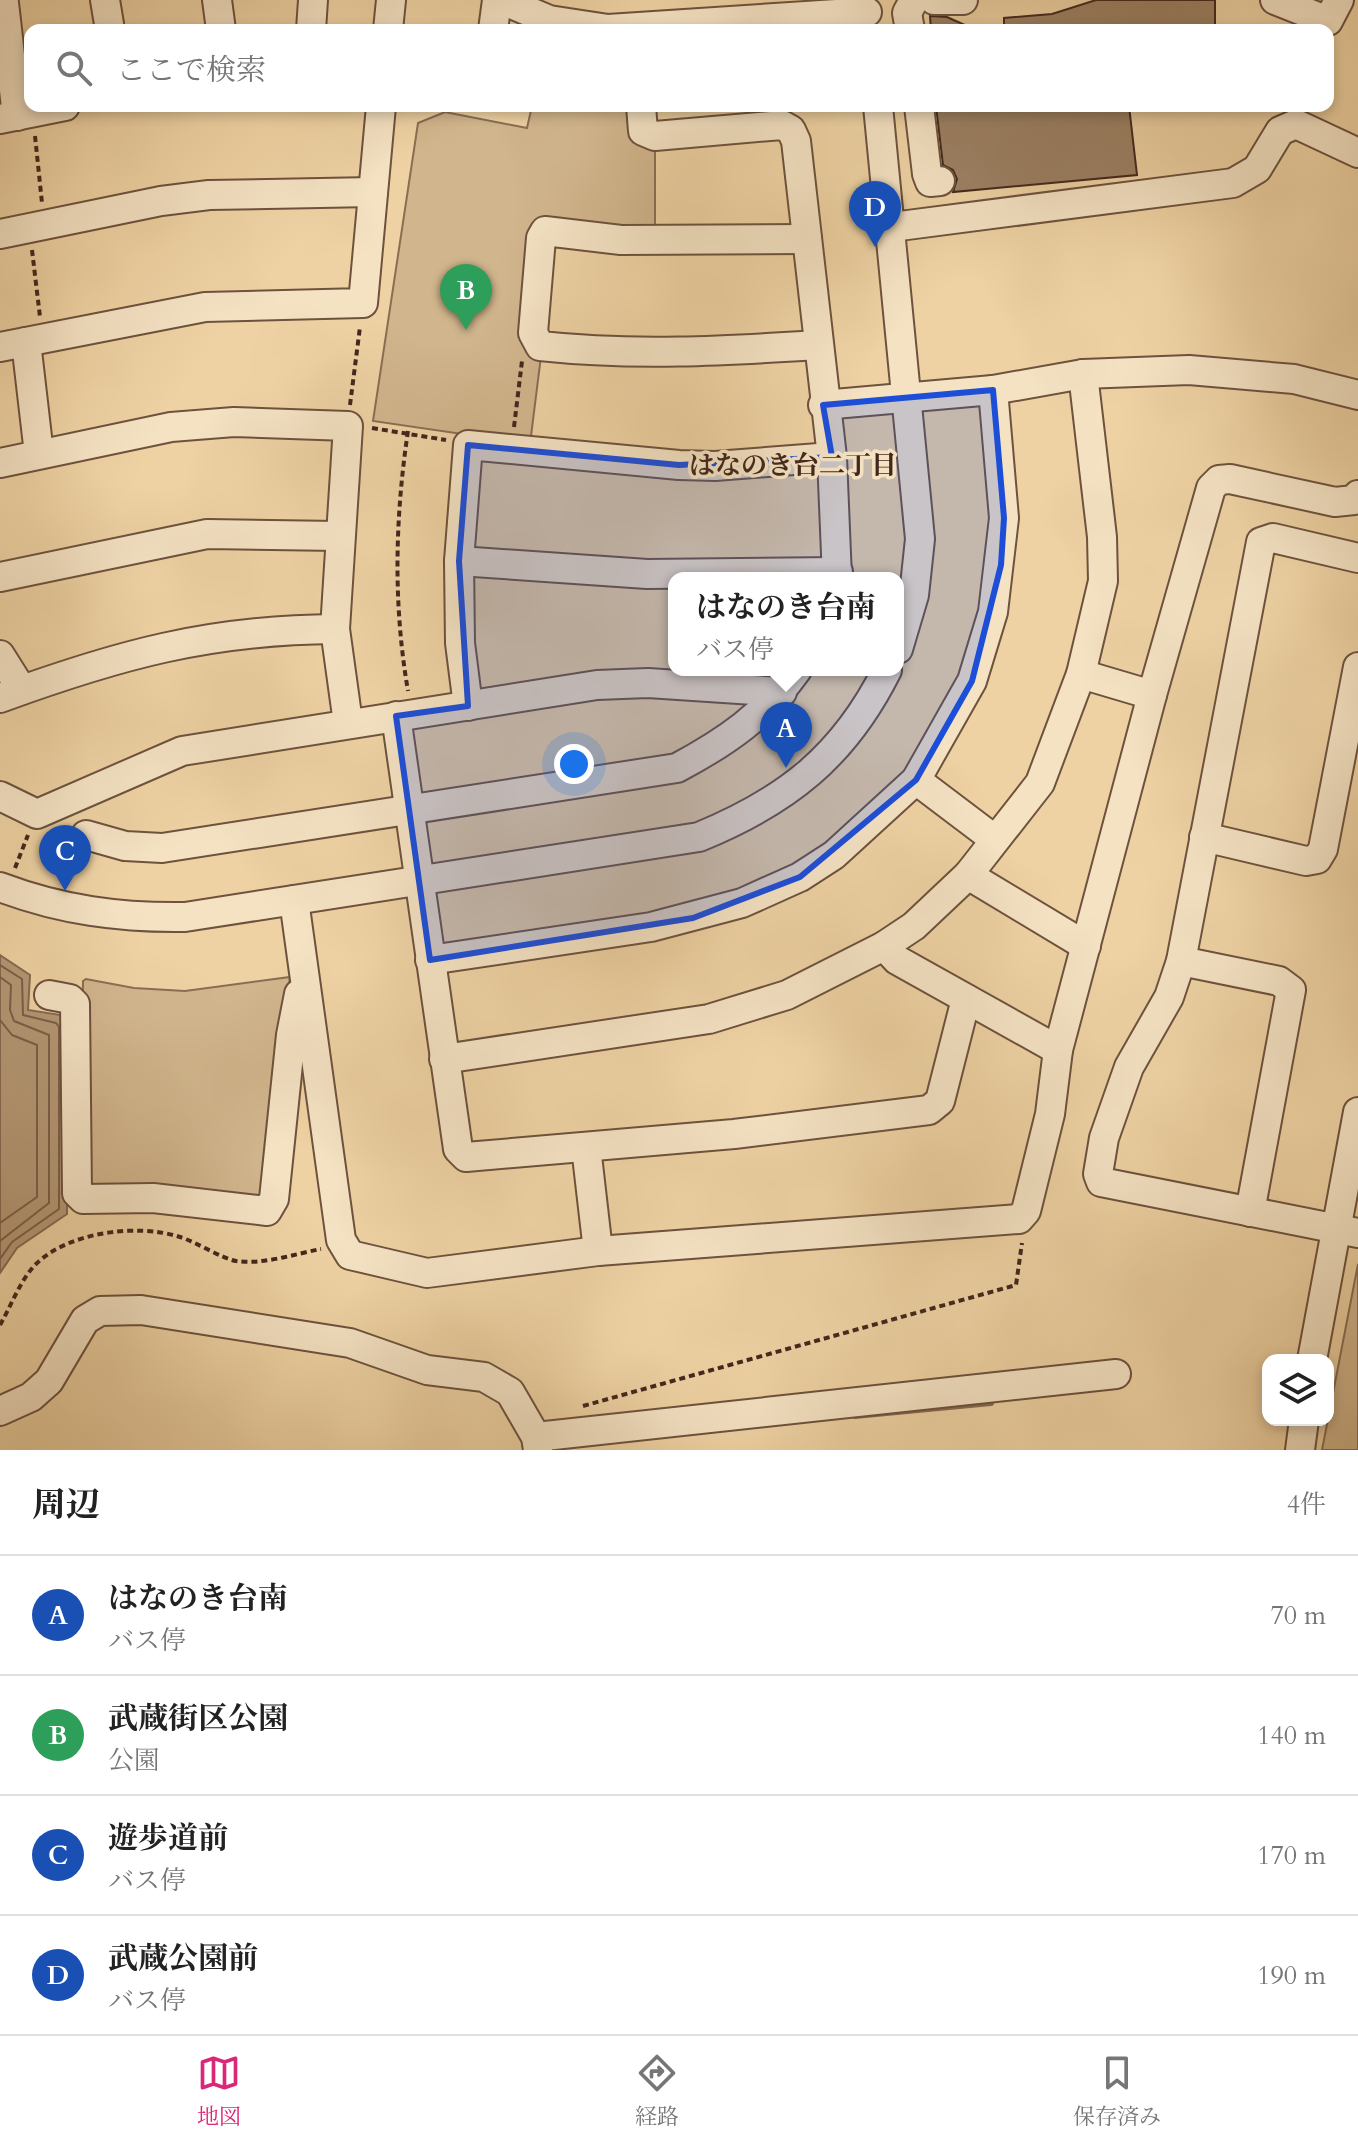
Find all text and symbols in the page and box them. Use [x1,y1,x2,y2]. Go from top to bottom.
search box [24,24,1334,112]
icon: search [52,46,96,90]
text: ここで検索 [116,50,266,91]
pin: D [849,181,901,247]
pin: B [440,264,492,330]
district label: はなのき台二丁目 [689,448,897,483]
popup [668,572,904,676]
text: はなのき台南 [696,587,876,628]
text: バス停 [696,632,774,667]
pin: A [760,702,812,768]
your location [554,744,594,784]
pin: C [39,825,91,891]
map controls [1262,1354,1334,1426]
button: layers [1262,1354,1334,1426]
text: 周辺 [32,1482,100,1528]
text: 4件 [1287,1487,1326,1522]
text: はなのき台南 [108,1578,288,1619]
text: A [48,1598,68,1633]
text: 70 m [1270,1598,1326,1633]
text: バス停 [108,1623,186,1658]
text: 武蔵街区公園 [108,1698,288,1739]
text: B [49,1718,67,1753]
text: 140 m [1257,1718,1326,1753]
text: 公園 [108,1743,160,1778]
text: 遊歩道前 [108,1818,228,1859]
text: C [48,1838,68,1873]
text: 170 m [1257,1838,1326,1873]
text: バス停 [108,1863,186,1898]
text: 武蔵公園前 [108,1938,258,1979]
text: D [47,1958,69,1993]
text: 190 m [1257,1958,1326,1993]
text: バス停 [108,1983,186,2018]
tab: 地図 [197,2051,241,2132]
tab: 経路 [635,2051,679,2132]
tab: 保存済み [1073,2051,1161,2132]

